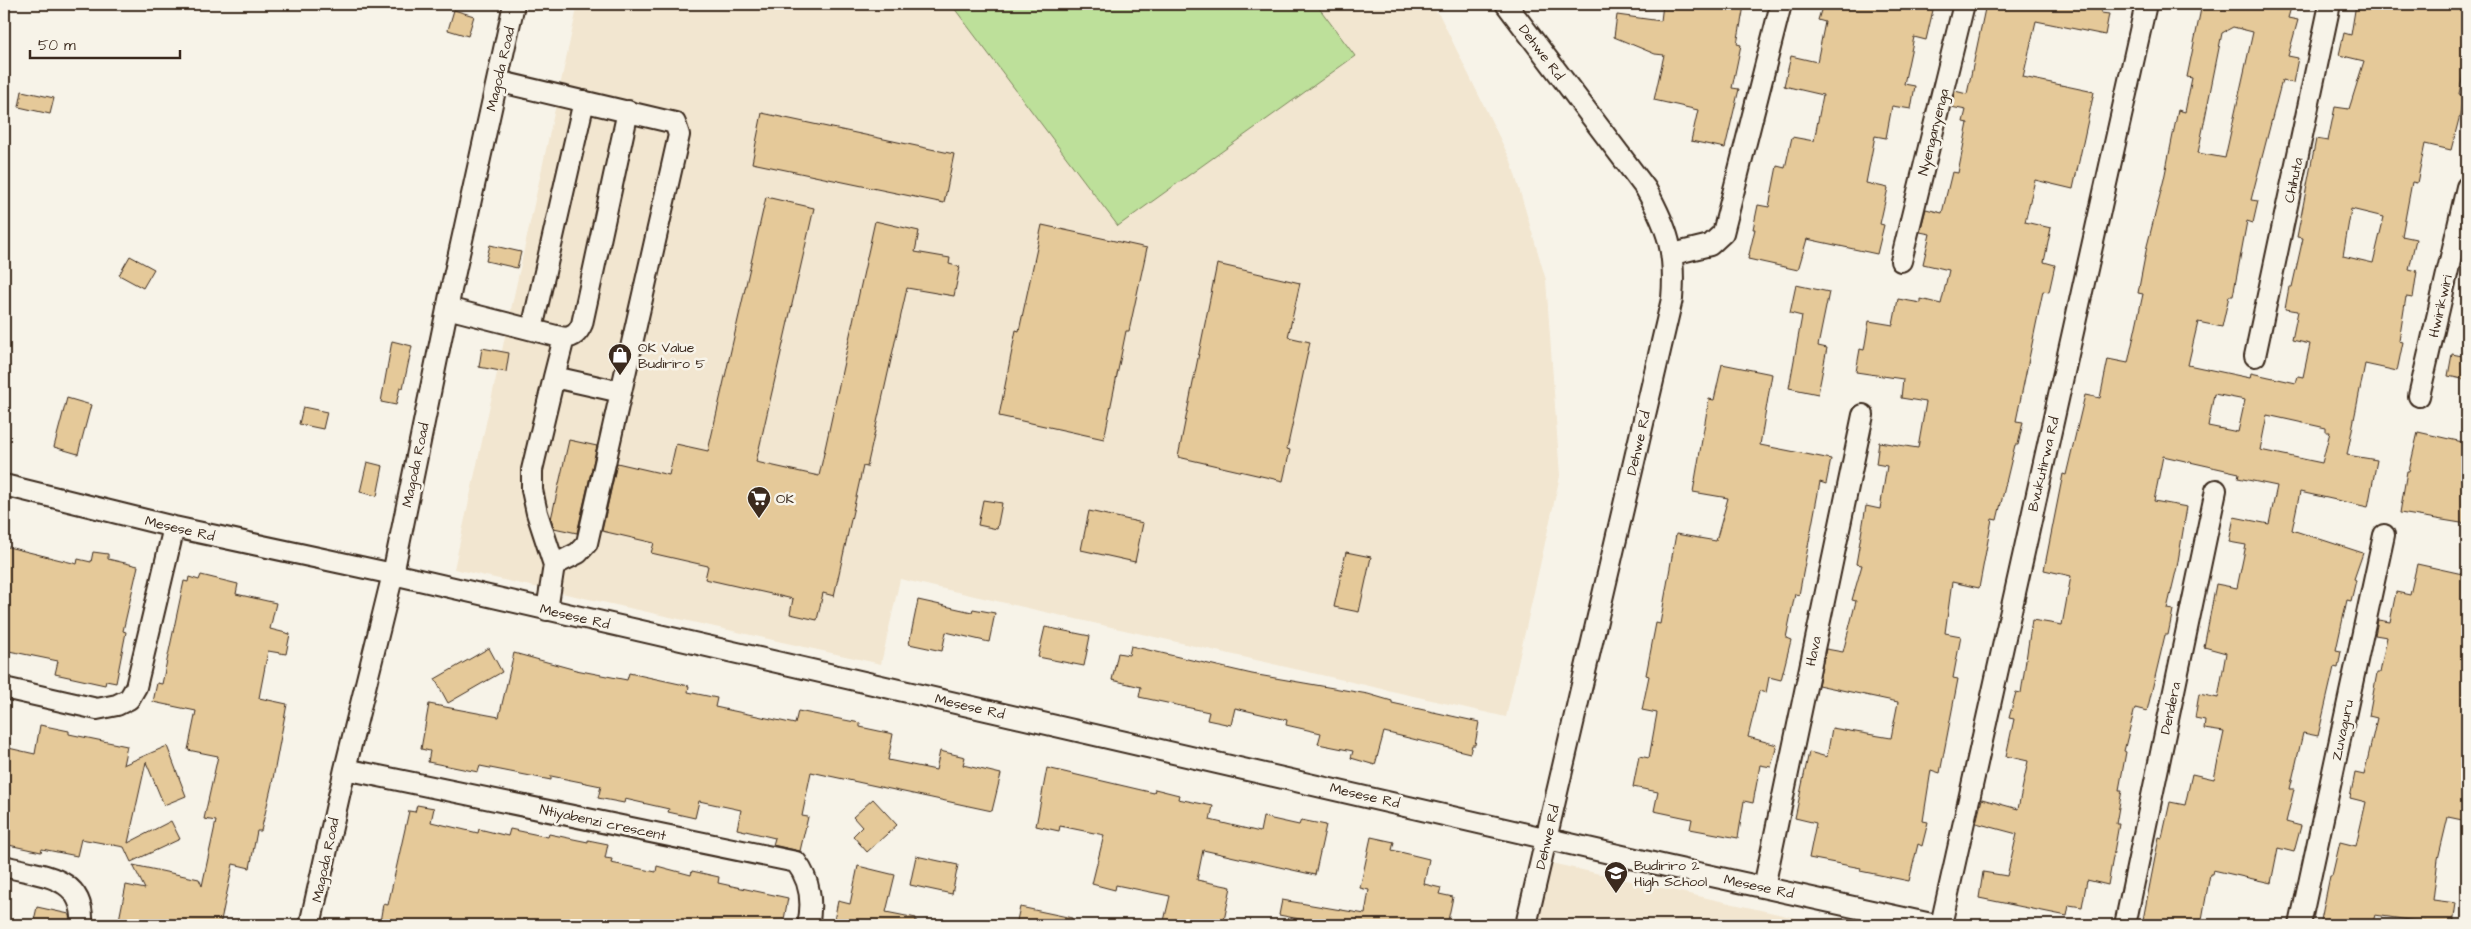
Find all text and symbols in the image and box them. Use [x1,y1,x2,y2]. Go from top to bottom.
street label: Dehwe Rd [1514,21,1569,85]
street label: Magoda Road [482,25,520,113]
scale bar [30,28,180,60]
text: 50 m [38,35,76,56]
street label: Nyenganyenga [1914,87,1954,178]
street label: Chihuta [2279,156,2309,205]
street label: Hwirikwiri [2424,273,2458,339]
place label: OK Value Budiriro 5 [638,338,705,374]
shop icon: OK Value Budiriro 5 [607,342,633,376]
street label: Dehwe Rd [1622,409,1656,477]
street label: Bvukutirwa Rd [2023,415,2065,514]
street label: Magoda Road [397,421,435,509]
supermarket icon: OK [746,485,772,519]
place label: OK [776,489,794,509]
street label: Mesese Rd [143,511,217,547]
street label: Mesese Rd [538,599,612,635]
street label: Hava [1801,634,1827,668]
street label: Dendera [2156,680,2186,736]
street label: Mesese Rd [933,689,1007,725]
street label: Zuvaguru [2327,698,2359,762]
street label: Mesese Rd [1328,778,1402,814]
street label: Ntiyabenzi crescent [538,800,668,846]
street label: Dehwe Rd [1531,803,1565,871]
street label: Magoda Road [307,816,345,904]
place label: Budiriro 2 High School [1634,856,1707,892]
school or university icon: Budiriro 2 High School [1603,860,1629,894]
street label: Mesese Rd [1722,870,1796,904]

